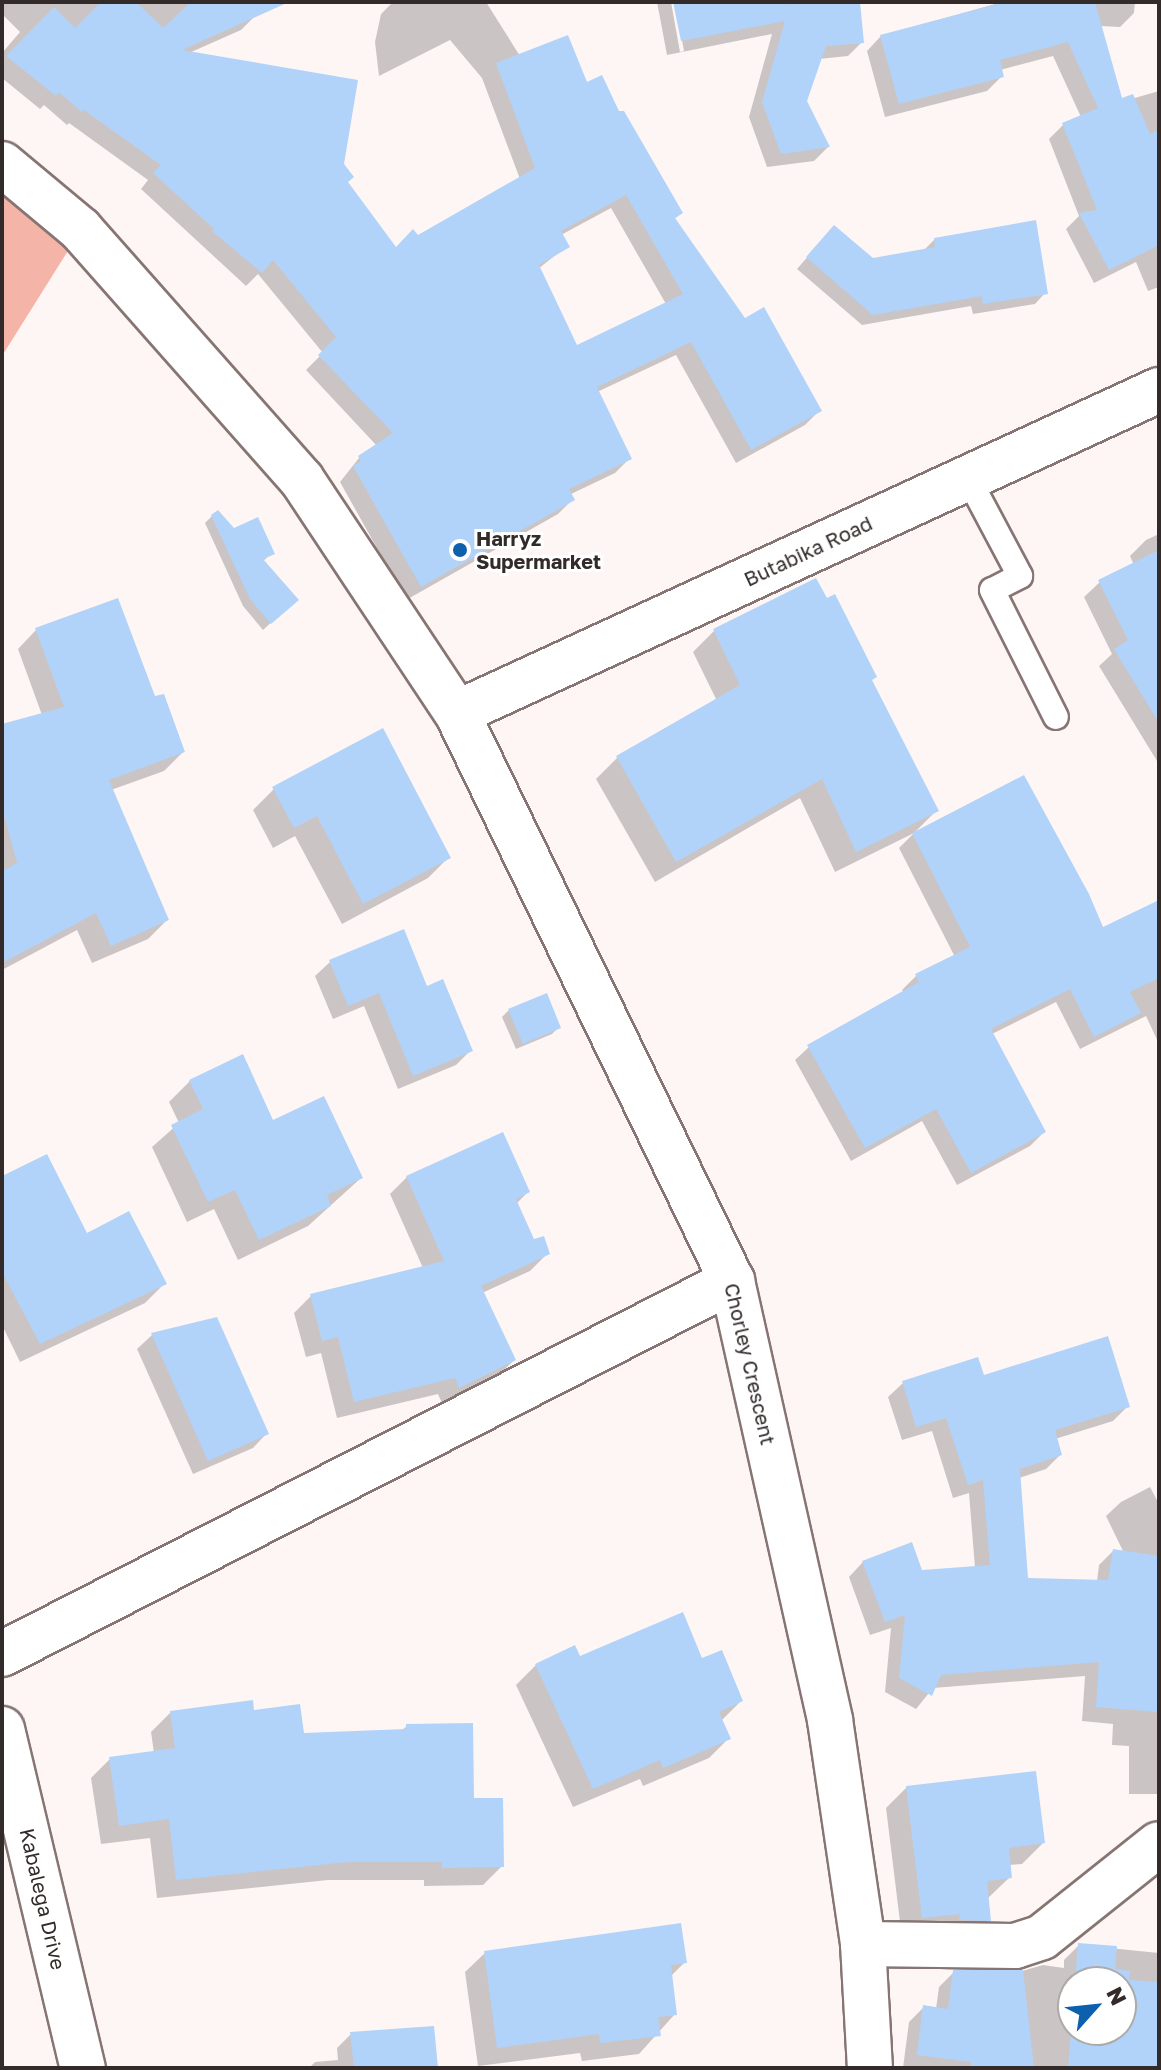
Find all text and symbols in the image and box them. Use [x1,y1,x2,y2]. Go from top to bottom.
street label: Butabika Road [740,511,876,591]
place label: Harryz Supermarket [476,526,601,573]
marker: Harryz Supermarket [451,541,469,559]
street label: Chorley Crescent [720,1281,780,1447]
street label: Kabalega Drive [15,1826,71,1972]
north arrow [1057,1966,1137,2046]
text: N [1101,1982,1133,2009]

